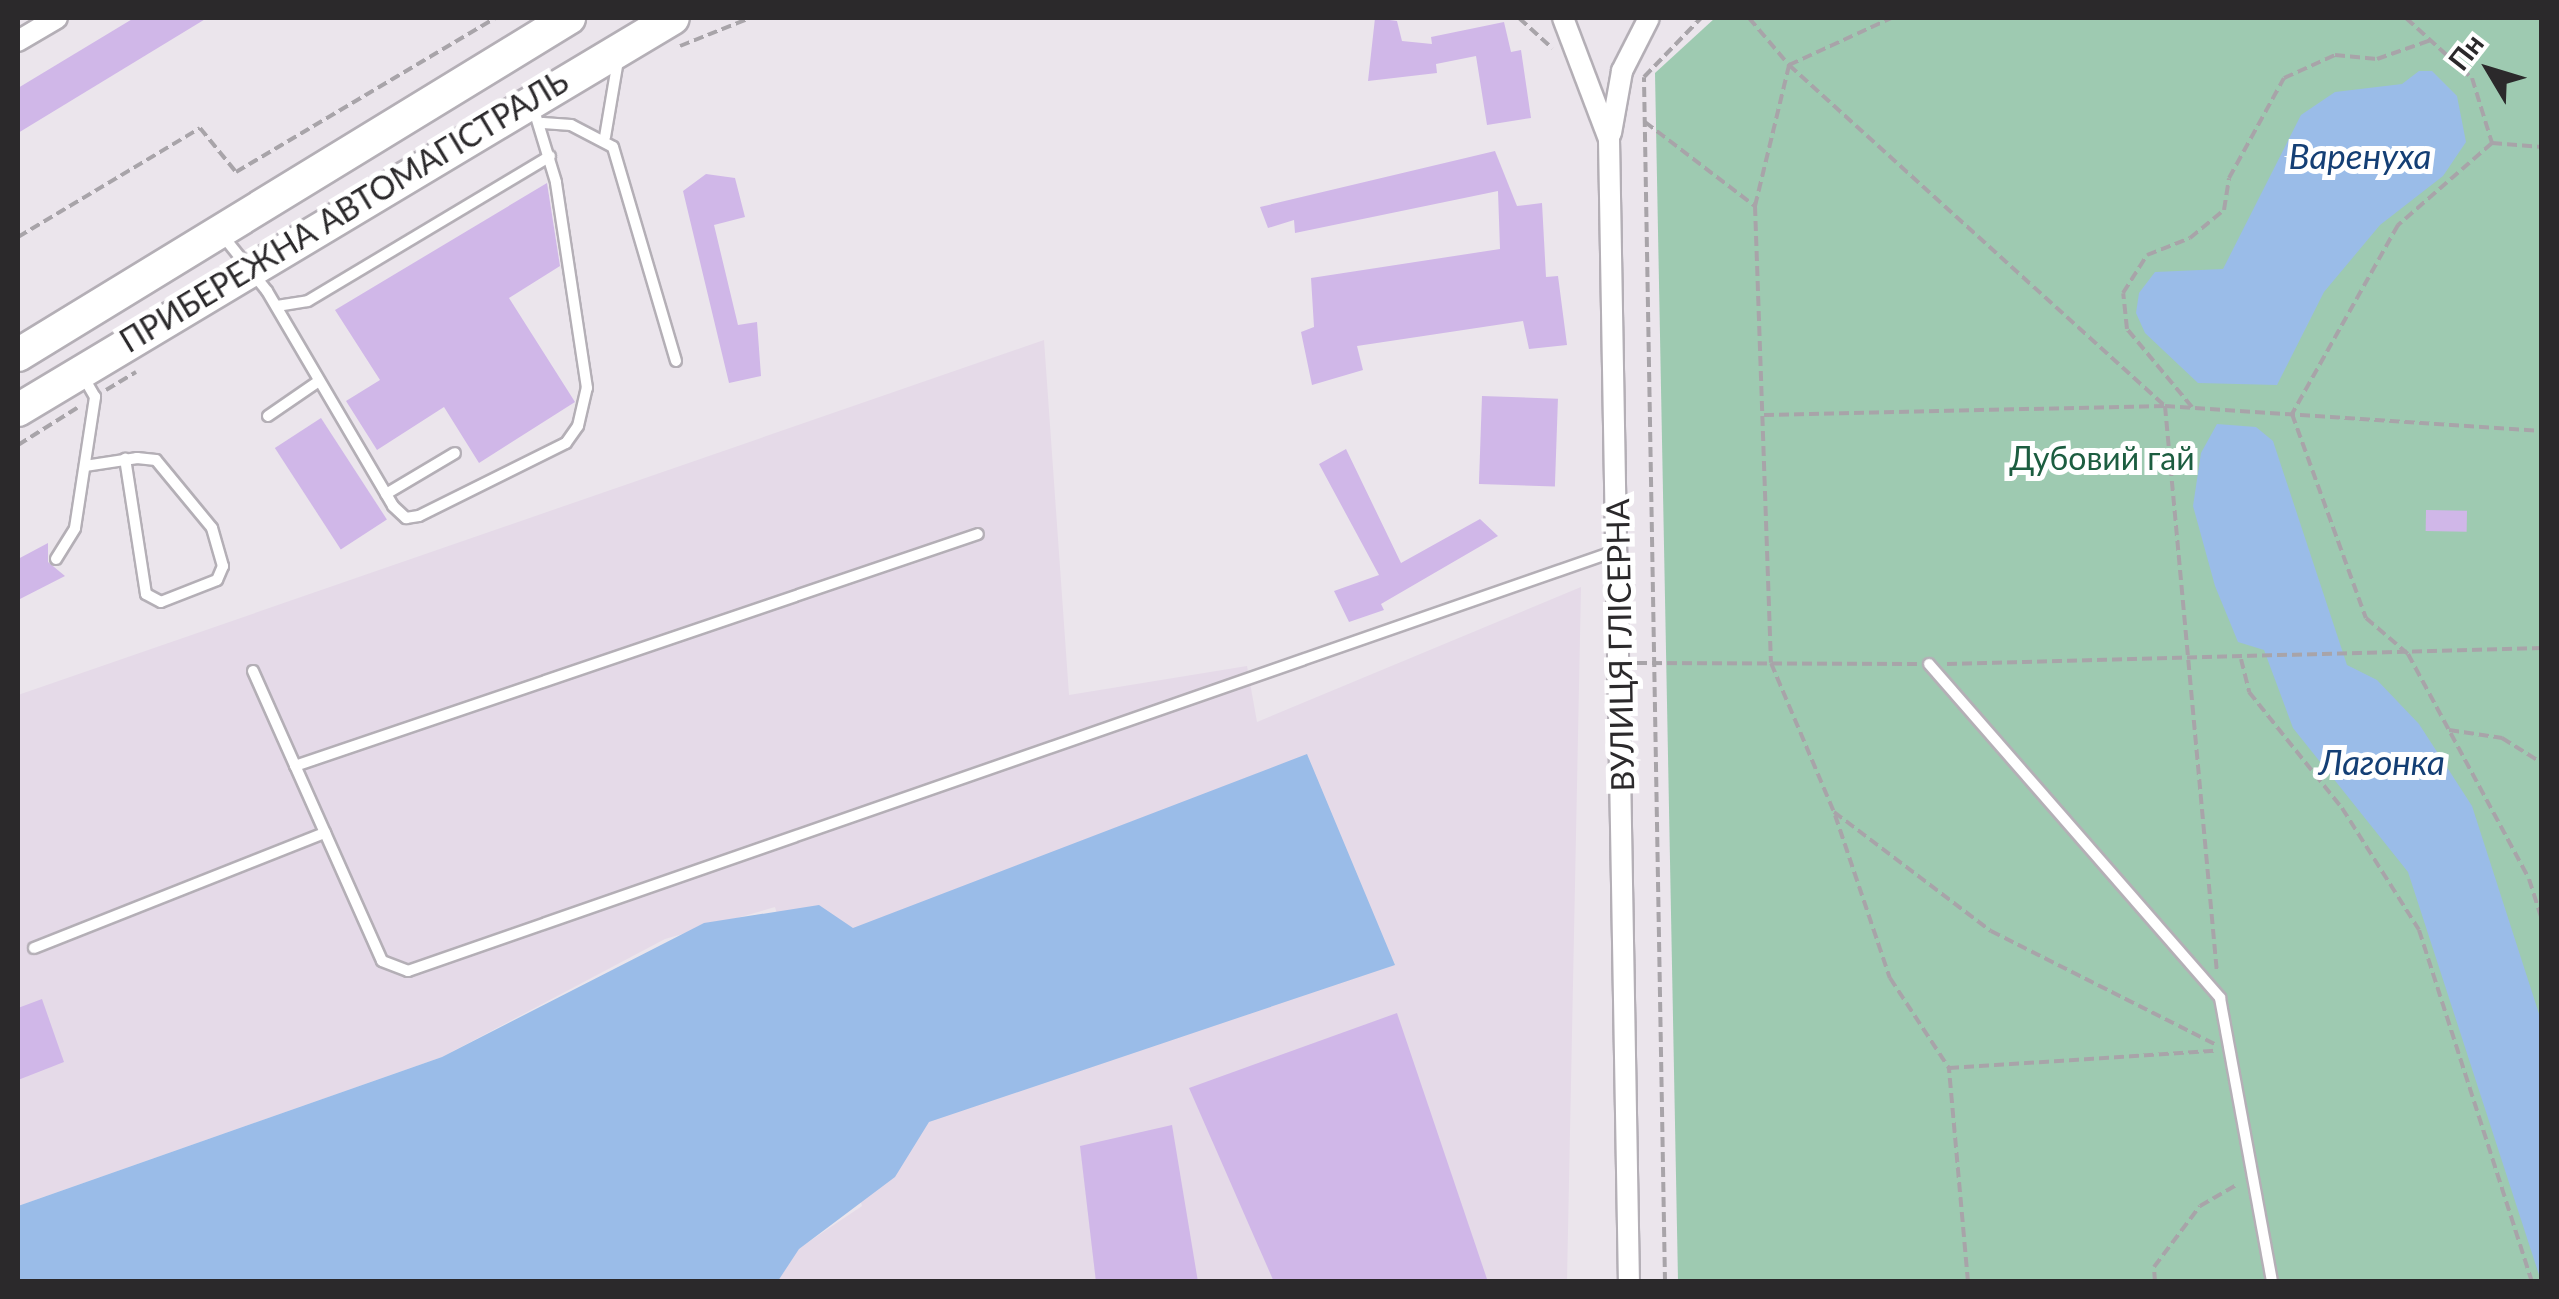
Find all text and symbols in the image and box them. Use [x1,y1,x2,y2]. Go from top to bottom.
north arrow [2439,20,2539,120]
text: Пн [2441,27,2490,76]
street label: ПРИБЕРЕЖНА АВТОМАГІСТРАЛЬ [113,62,575,360]
water label: Варенуха [2289,134,2431,176]
park label: Дубовий гай [2009,439,2195,477]
street label: ВУЛИЦЯ ГЛІСЕРНА [1598,498,1642,792]
water label: Лагонка [2319,740,2445,782]

